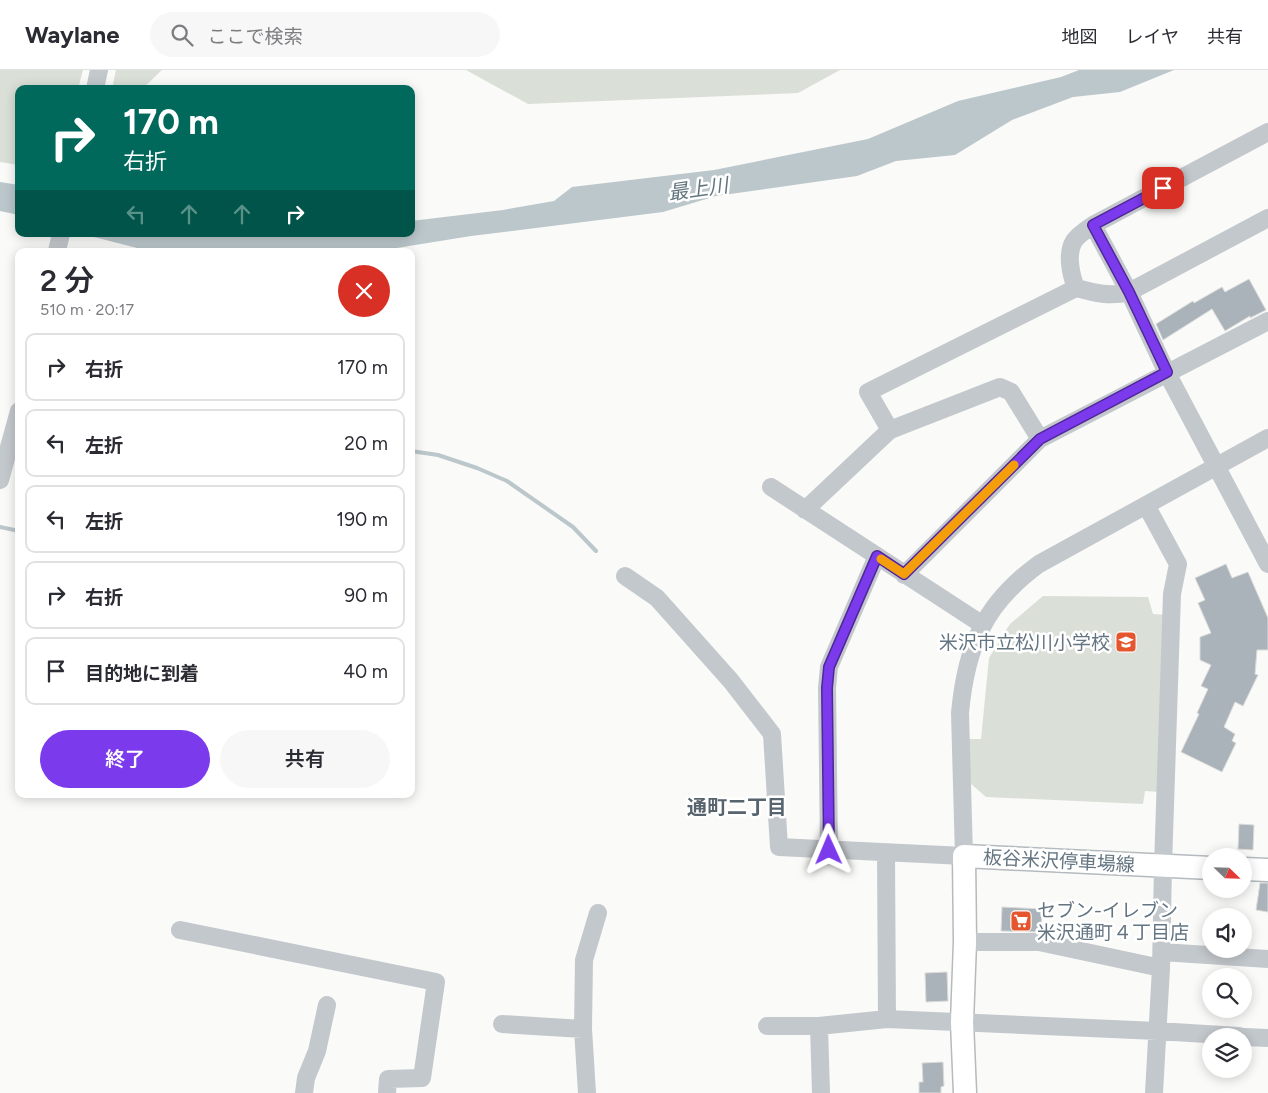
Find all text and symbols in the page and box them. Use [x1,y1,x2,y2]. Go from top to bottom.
search box [150,12,500,57]
text: Waylane [25,20,120,49]
icon: search [168,21,196,49]
text: ここで検索 [208,25,303,48]
text: 地図 [1062,26,1098,48]
text: レイヤ [1126,26,1179,48]
text: 共有 [1207,26,1243,48]
text: 170 m [123,101,219,143]
icon: right [40,105,105,170]
text: 右折 [123,148,167,175]
pin [1142,167,1184,209]
water label: 最上川 [667,173,731,205]
icon: arrive [1149,174,1177,202]
icon: left [122,200,150,228]
icon: ahead [175,200,203,228]
icon: ahead [228,200,256,228]
icon: right [281,200,309,228]
text: 2 分 [40,262,94,299]
button: close [338,265,390,317]
text: 510 m · 20:17 [40,300,134,319]
icon: right [42,353,70,381]
text: 170 m [337,356,388,379]
text: 右折 [85,358,123,381]
icon: left [42,429,70,457]
text: 20 m [344,432,388,455]
text: 左折 [85,434,123,457]
icon: left [42,505,70,533]
text: 190 m [336,508,388,531]
text: 左折 [85,510,123,533]
icon: right [42,581,70,609]
text: 90 m [344,584,388,607]
text: 右折 [85,586,123,609]
school or university icon: 米沢市立松川小学校 [1114,630,1138,654]
place label: 米沢市立松川小学校 [939,631,1110,654]
icon: arrive [42,657,70,685]
text: 40 m [343,660,388,683]
text: 目的地に到着 [85,662,199,685]
button: 終了 [40,730,210,788]
button: 共有 [220,730,390,788]
district label: 通町二丁目 [687,795,787,819]
position arrow [802,823,854,875]
street label: 板谷米沢停車場線 [982,846,1136,876]
north arrow [1202,848,1252,898]
map controls [1202,848,1252,1078]
place label: セブン-イレブン 米沢通町４丁目店 [1037,899,1189,944]
button: sound [1202,908,1252,958]
supermarket icon: セブン-イレブン 米沢通町４丁目店 [1009,909,1033,933]
button: search [1202,968,1252,1018]
button: layers [1202,1028,1252,1078]

